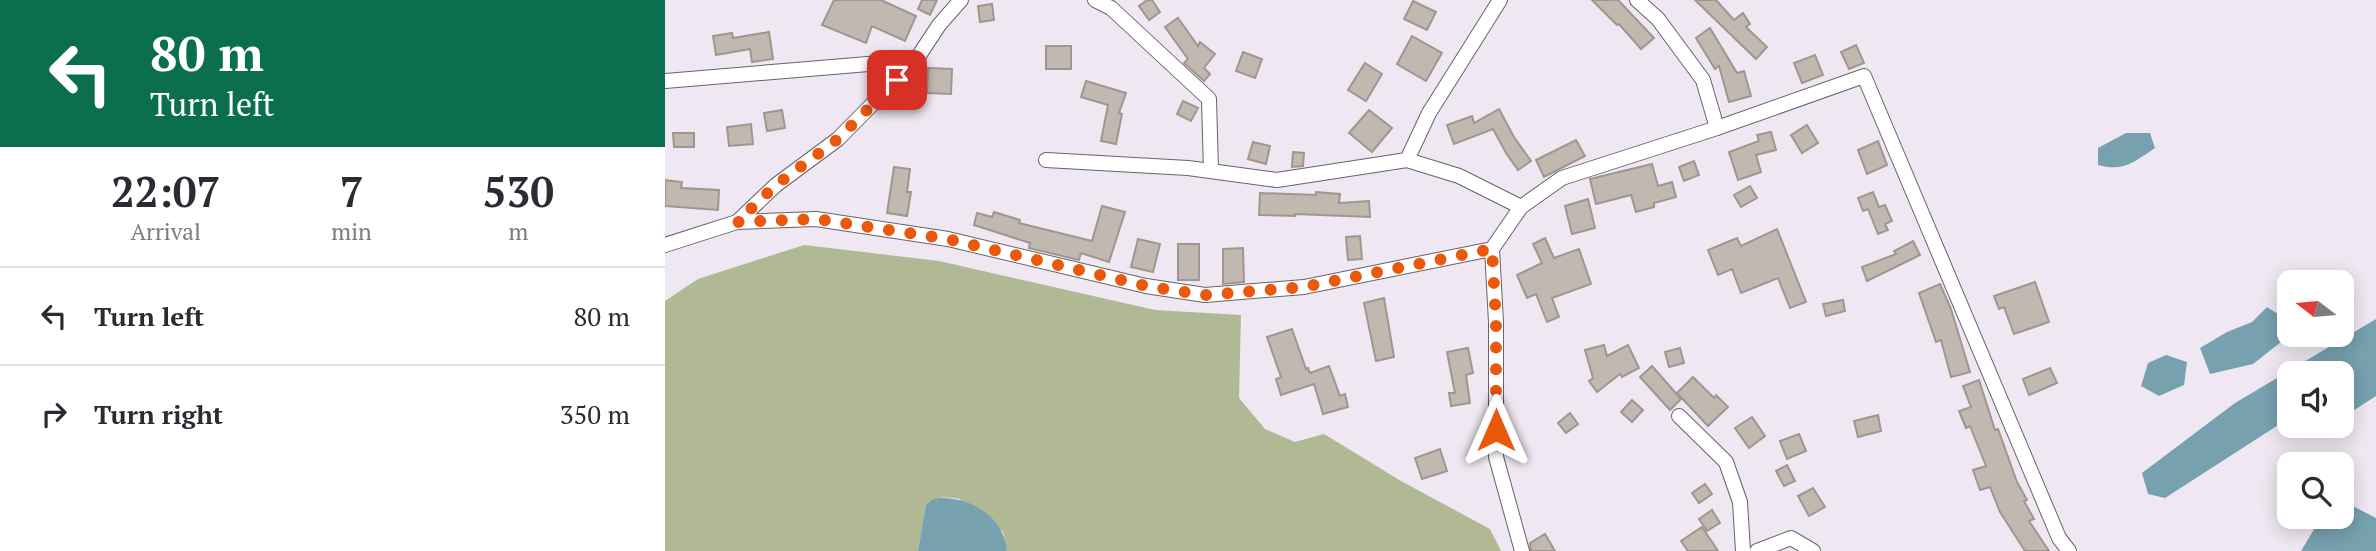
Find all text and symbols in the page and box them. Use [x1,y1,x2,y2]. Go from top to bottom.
text: 80 m [150,20,264,85]
icon: left [35,28,126,119]
pin [867,50,927,110]
icon: arrive [878,61,916,99]
text: Turn left [150,83,274,125]
text: 22:07 [111,163,220,219]
text: 7 [340,163,363,219]
text: 530 [483,163,554,219]
text: Arrival [130,216,201,247]
text: min [331,216,372,247]
text: m [508,216,528,247]
north arrow [2277,270,2354,346]
map controls [2277,270,2354,529]
icon: left [35,297,73,335]
text: Turn left [94,299,204,333]
text: 80 m [574,299,630,333]
button: sound [2277,361,2354,438]
position arrow [1459,393,1533,467]
icon: right [35,395,73,433]
text: Turn right [94,397,223,431]
text: 350 m [560,397,630,431]
button: search [2277,452,2354,529]

